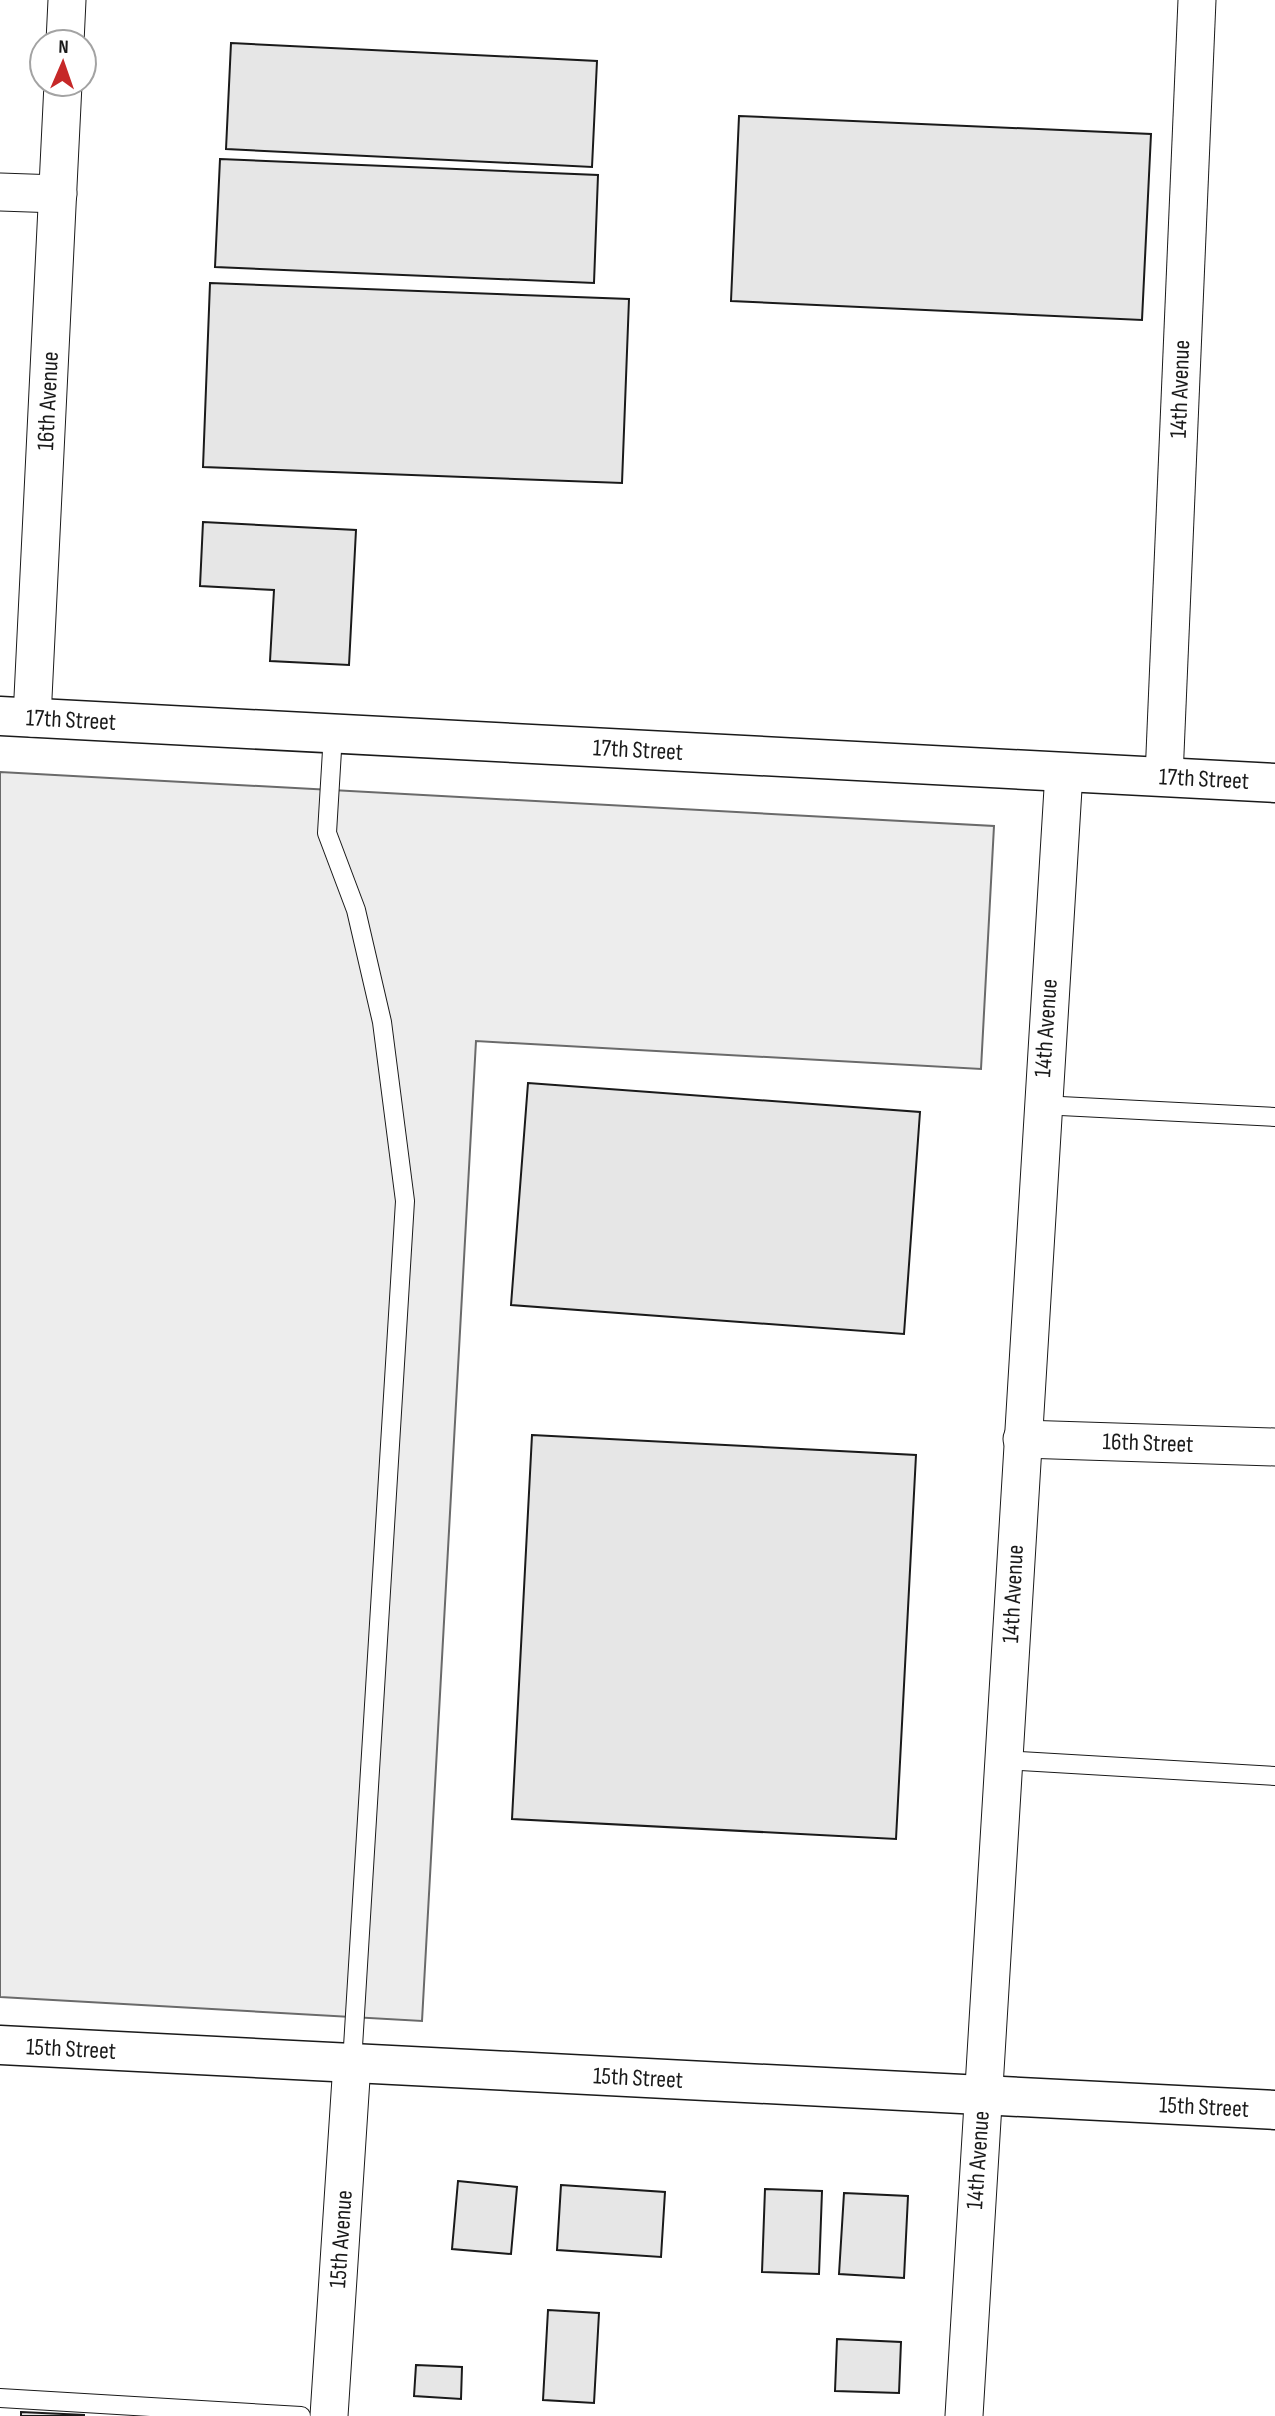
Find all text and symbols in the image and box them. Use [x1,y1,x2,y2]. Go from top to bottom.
north arrow [28,28,98,98]
text: N [58,36,69,59]
street label: 14th Avenue [1164,339,1196,439]
street label: 16th Avenue [31,351,65,451]
street label: 17th Street [25,703,117,737]
street label: 17th Street [592,733,684,767]
street label: 17th Street [1158,762,1250,796]
street label: 14th Avenue [1028,978,1064,1078]
street label: 16th Street [1102,1427,1194,1459]
street label: 14th Avenue [996,1544,1030,1644]
street label: 15th Street [25,2032,117,2066]
street label: 15th Street [592,2061,684,2095]
street label: 15th Street [1158,2090,1250,2124]
street label: 14th Avenue [960,2110,996,2210]
street label: 15th Avenue [323,2189,359,2289]

